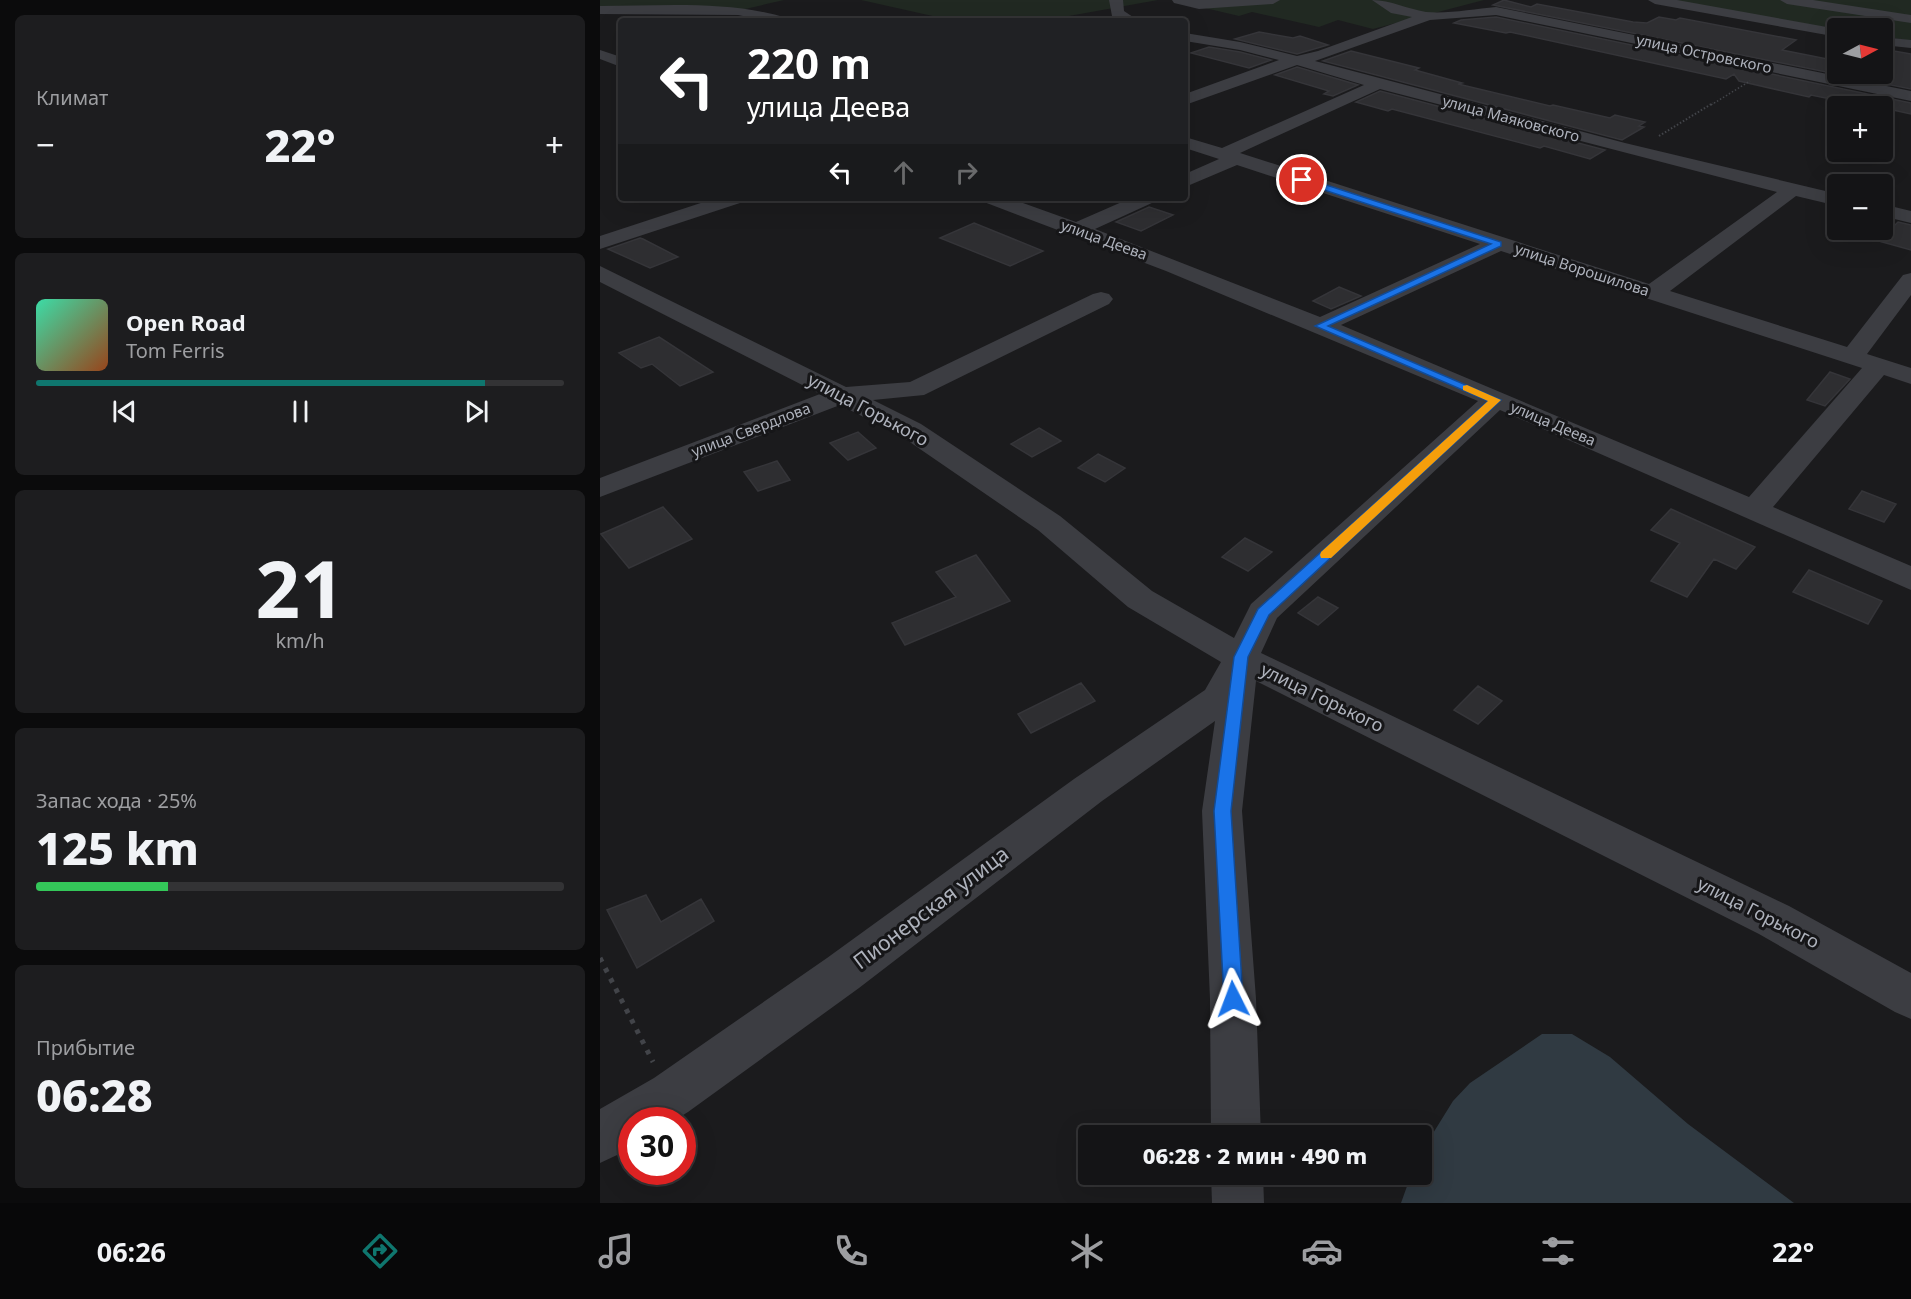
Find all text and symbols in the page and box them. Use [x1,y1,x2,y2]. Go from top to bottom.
north arrow [1827,18,1893,84]
map controls [1827,18,1893,240]
street label: улица Островского [1635,29,1774,77]
text: 220 m [747,34,871,91]
icon: left [648,42,726,120]
text: Климат [36,84,108,111]
text: улица Деева [747,88,910,125]
street label: улица Маяковского [1440,90,1582,146]
button: + [1827,96,1893,162]
text: 22° [264,114,336,175]
text: − [36,122,55,167]
text: + [545,122,564,167]
pin [1276,154,1327,205]
icon: left [824,156,857,189]
icon: ahead [887,156,920,189]
icon: right [950,156,983,189]
icon: arrive [1285,163,1318,196]
button: − [1827,174,1893,240]
street label: улица Деева [1058,214,1150,264]
street label: улица Ворошилова [1512,238,1652,300]
text: Open Road [126,307,246,337]
text: Tom Ferris [126,337,225,364]
street label: улица Горького [804,367,933,451]
icon: previous [108,395,141,428]
icon: pause [284,395,317,428]
icon: next [460,395,493,428]
street label: улица Деева [1508,396,1599,450]
street label: улица Свердлова [688,397,813,461]
text: 21 [255,535,345,641]
text: km/h [275,627,325,654]
street label: улица Горького [1257,657,1388,737]
text: Запас хода · 25% [36,787,197,814]
text: 125 km [36,817,199,878]
street label: Пионерская улица [847,839,1014,975]
street label: улица Горького [1693,871,1824,953]
position arrow [1201,967,1265,1031]
text: Прибытие [36,1034,135,1061]
text: 06:28 [36,1064,153,1125]
speed limit sign: 30 [618,1107,696,1185]
text: 06:28 · 2 мин · 490 m [1143,1140,1367,1170]
icon: directions [359,1230,401,1272]
icon: music [595,1230,637,1272]
icon: phone [830,1230,872,1272]
icon: climate [1066,1230,1108,1272]
icon: car [1301,1230,1343,1272]
icon: filters [1537,1230,1579,1272]
text: 06:26 [97,1233,166,1270]
text: 22° [1772,1233,1814,1270]

